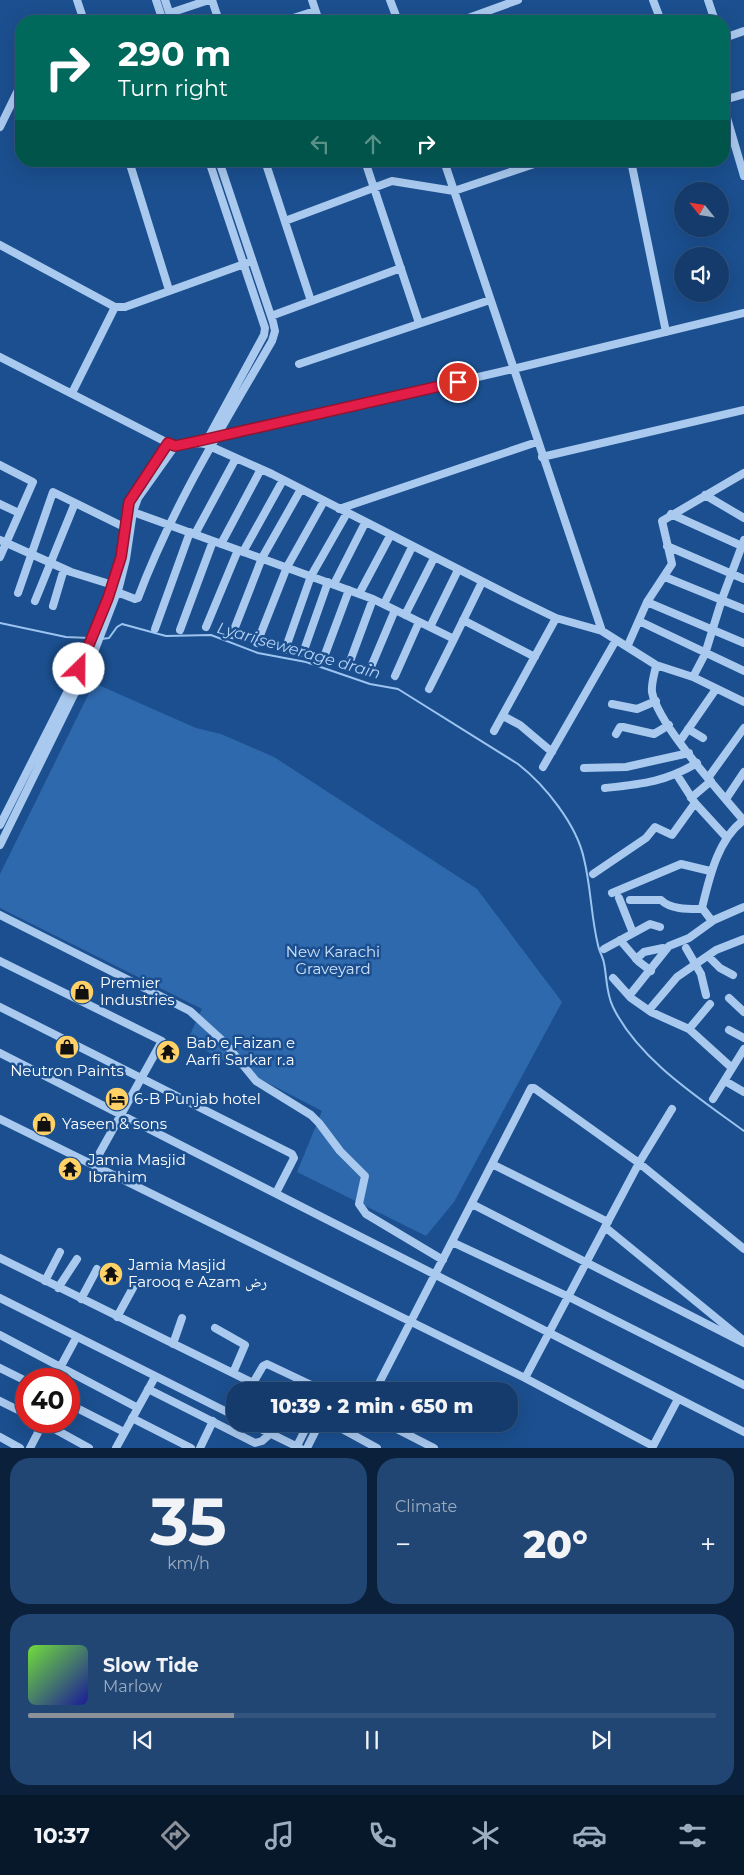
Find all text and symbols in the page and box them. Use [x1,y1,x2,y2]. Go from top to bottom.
text: 290 m [118,32,231,75]
icon: right [35,35,100,100]
text: Turn right [118,75,228,102]
icon: left [306,130,334,158]
icon: ahead [359,130,387,158]
icon: right [412,130,440,158]
north arrow [674,182,729,238]
map controls [674,182,729,302]
button: sound [674,247,729,302]
pin [437,361,479,403]
icon: arrive [444,368,472,396]
water label: Lyari sewerage drain [215,618,383,683]
position arrow [52,642,104,694]
park label: New Karachi Graveyard [286,942,380,978]
place label: Premier Industries [100,973,175,1009]
shop icon: Premier Industries [69,979,95,1005]
place label: Bab e Faizan e Aarfi Sarkar r.a [186,1033,295,1069]
shop icon: Neutron Paints [54,1034,80,1060]
temple icon: Bab e Faizan e Aarfi Sarkar r.a [155,1039,181,1065]
place label: Neutron Paints [10,1061,124,1080]
hotel icon: 6-B Punjab hotel [104,1086,130,1112]
place label: 6-B Punjab hotel [134,1089,261,1108]
shop icon: Yaseen & sons [31,1111,57,1137]
place label: Yaseen & sons [62,1114,167,1133]
place label: Jamia Masjid Ibrahim [87,1150,186,1186]
temple icon: Jamia Masjid Ibrahim [57,1156,83,1182]
place label: Jamia Masjid Farooq e Azam رض [127,1255,267,1292]
temple icon: Jamia Masjid Farooq e Azam رض [98,1261,124,1287]
speed limit sign: 40 [15,1368,80,1433]
text: 10:39 · 2 min · 650 m [271,1395,473,1418]
text: 35 [150,1482,227,1561]
text: Climate [395,1497,457,1516]
text: 20° [523,1521,588,1568]
text: − [395,1527,411,1561]
text: + [700,1527,716,1561]
text: km/h [167,1554,210,1573]
text: Slow Tide [103,1654,199,1677]
text: Marlow [103,1677,162,1696]
icon: previous [129,1726,157,1754]
icon: pause [358,1726,386,1754]
icon: next [587,1726,615,1754]
icon: directions [158,1818,193,1853]
icon: music [262,1818,297,1853]
icon: phone [365,1818,400,1853]
icon: climate [468,1818,503,1853]
icon: car [572,1818,607,1853]
icon: filters [675,1818,710,1853]
text: 10:37 [34,1822,90,1849]

